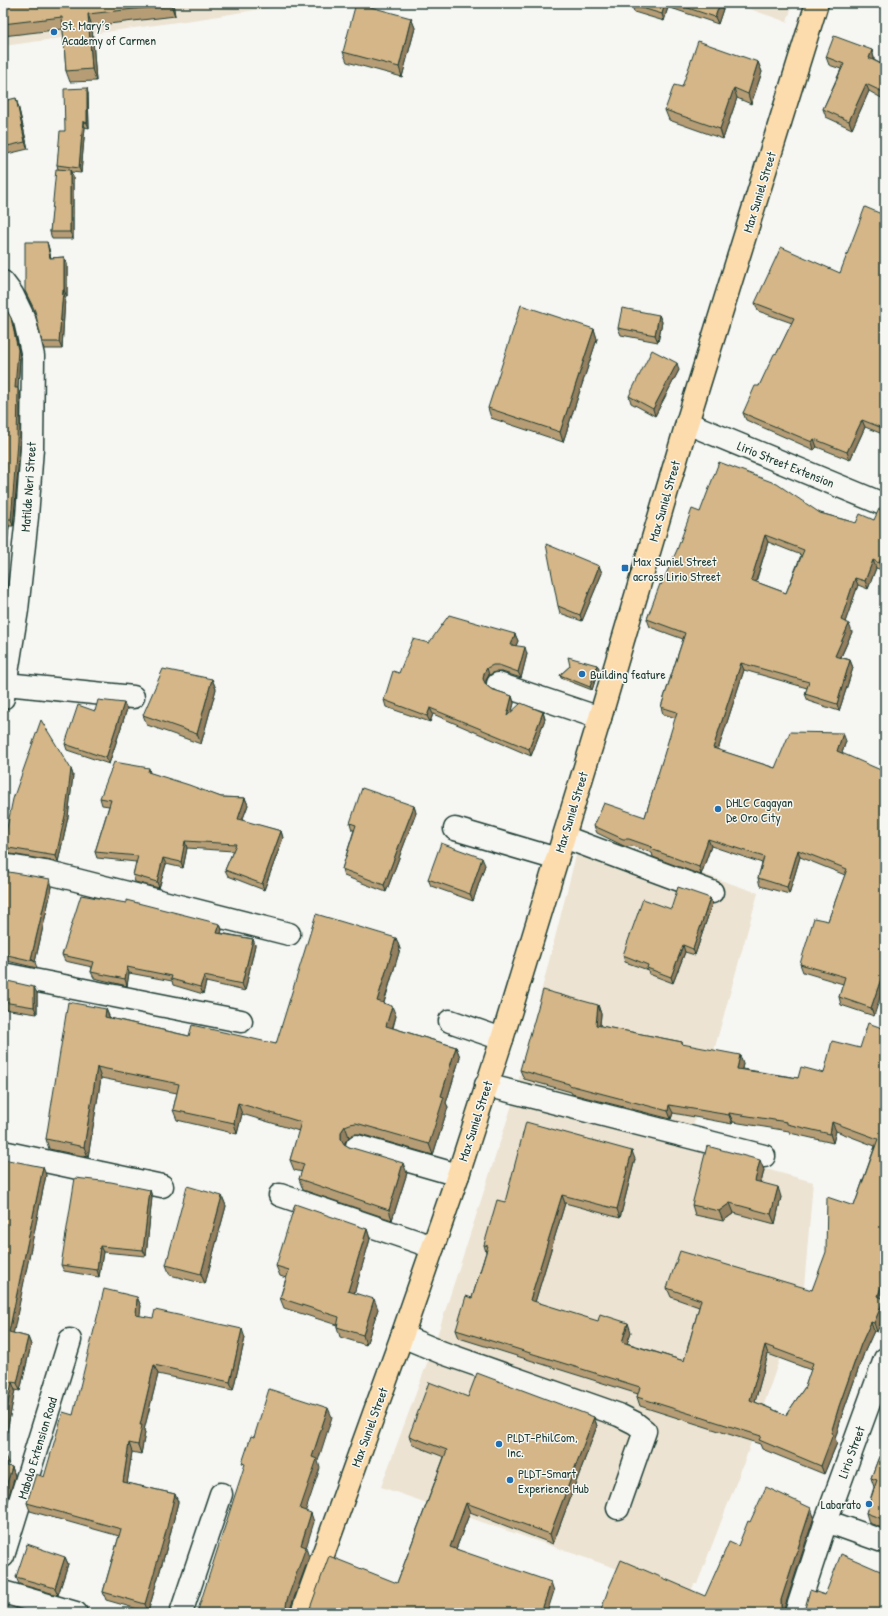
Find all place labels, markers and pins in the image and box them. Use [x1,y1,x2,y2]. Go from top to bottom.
place label: St. Mary’s Academy of Carmen [62,16,156,49]
marker: St. Mary’s Academy of Carmen [49,27,59,37]
place label: Max Suniel Street across Lirio Street [633,552,721,585]
marker: Max Suniel Street across Lirio Street [620,563,630,573]
place label: Building feature [590,665,666,683]
marker: Building feature [577,669,587,679]
place label: DHLC Cagayan De Oro City [726,793,793,826]
marker: DHLC Cagayan De Oro City [713,804,723,814]
place label: PLDT-PhilCom, Inc. [507,1428,578,1461]
marker: PLDT-PhilCom, Inc. [494,1439,504,1449]
place label: PLDT-Smart Experience Hub [518,1464,589,1497]
marker: PLDT-Smart Experience Hub [505,1475,515,1485]
place label: Labarato [821,1495,861,1513]
marker: Labarato [864,1499,874,1509]

